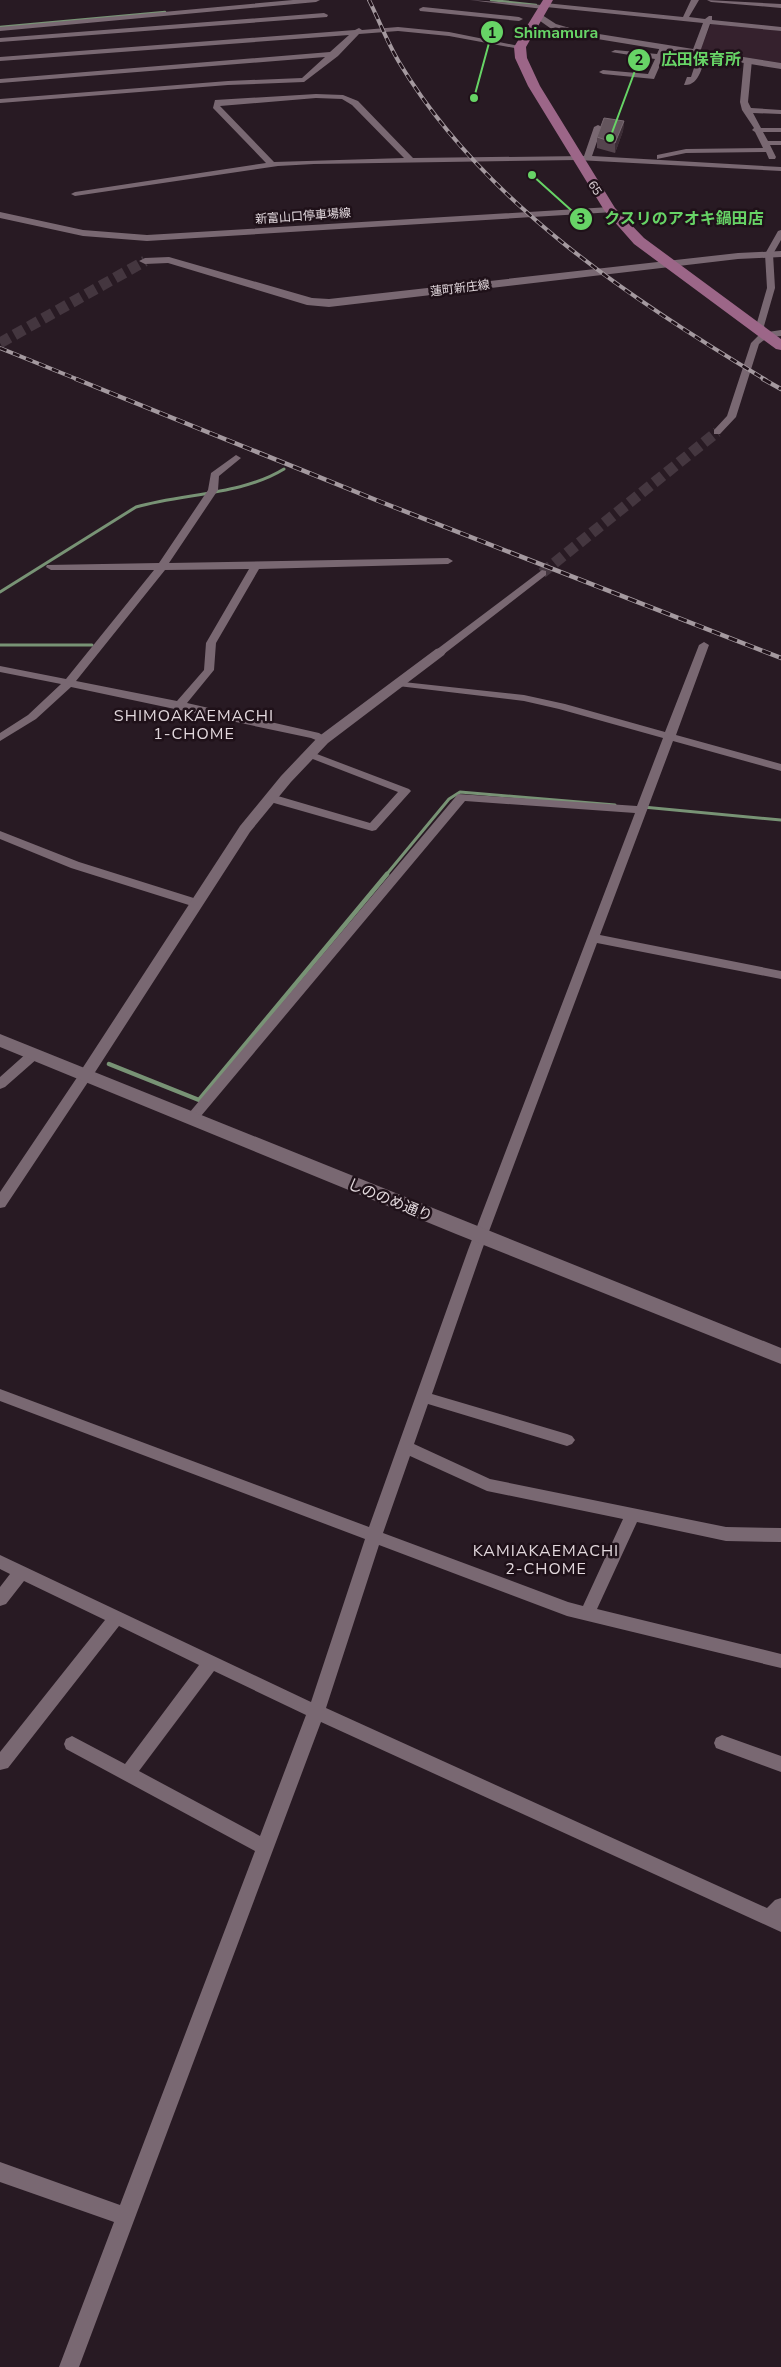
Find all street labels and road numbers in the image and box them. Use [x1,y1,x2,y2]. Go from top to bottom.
street label: 65 [584,178,606,198]
street label: 新富山口停車場線 [255,205,351,227]
street label: 蓮町新庄線 [429,276,491,300]
street label: しののめ通り [345,1174,435,1226]

